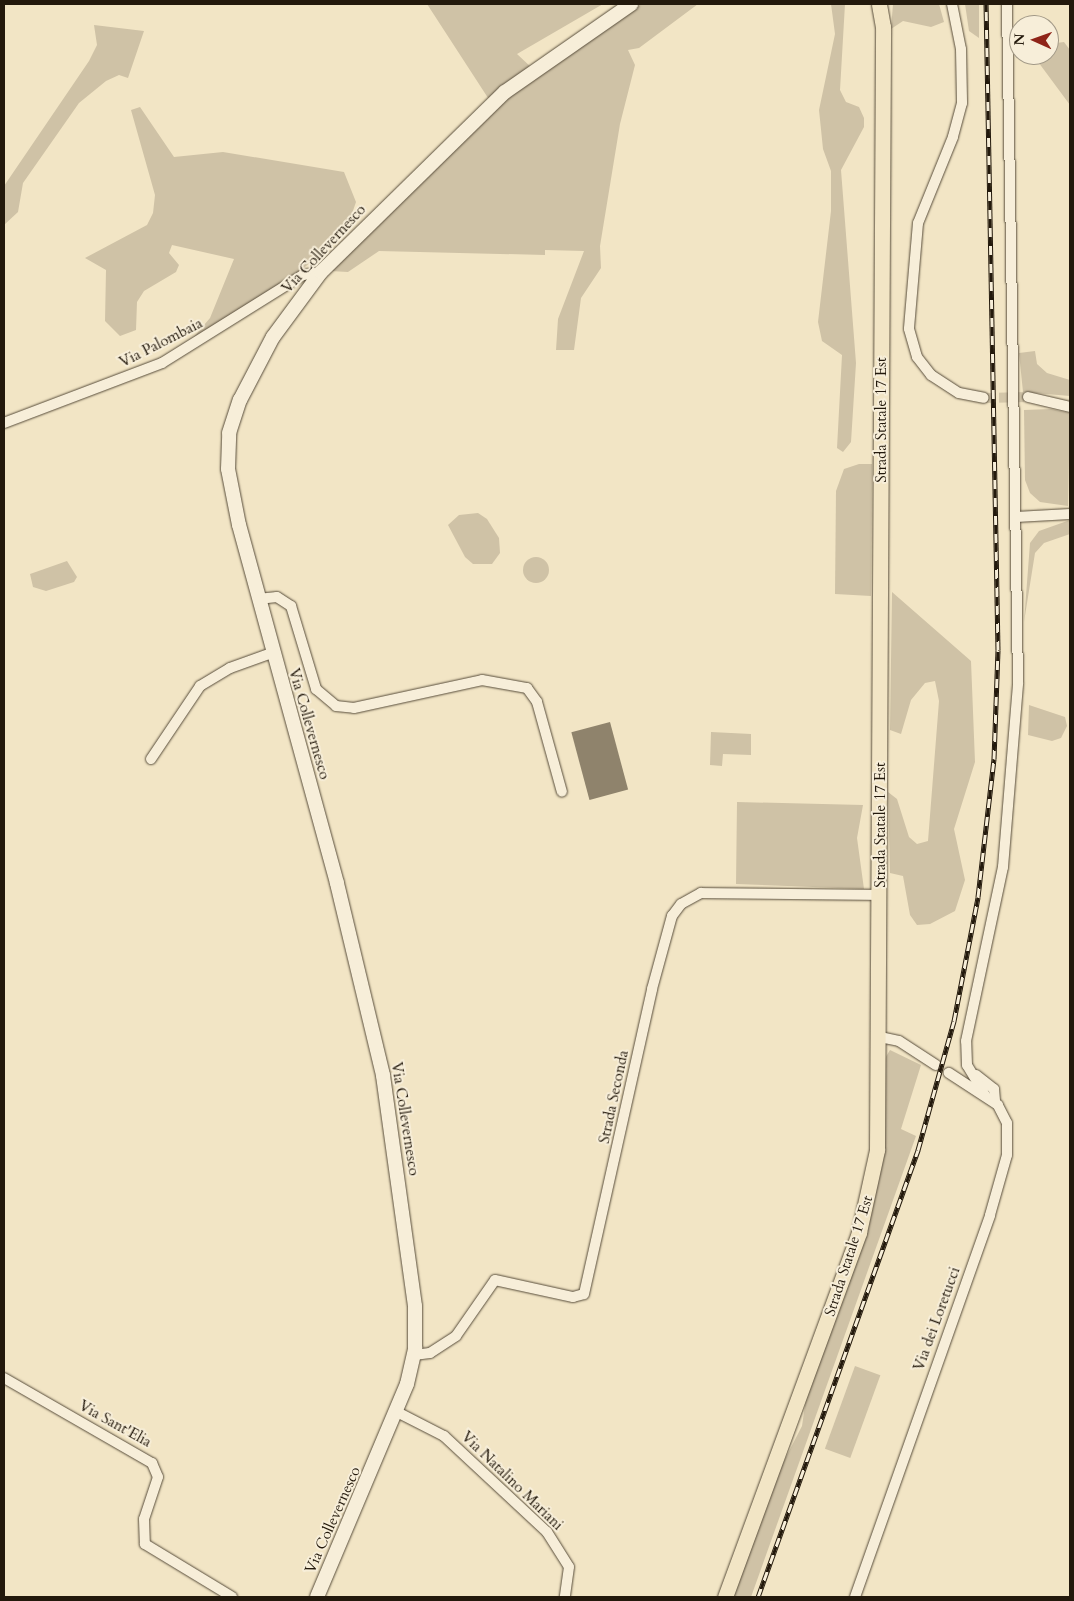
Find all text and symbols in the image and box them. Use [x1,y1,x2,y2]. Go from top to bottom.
north arrow [1009,15,1059,65]
text: N [1010,33,1029,46]
street label: Via Collevernesco [278,201,370,297]
street label: Via Palombaia [116,314,206,372]
street label: Strada Statale 17 Est [873,357,891,483]
street label: Via Collevernesco [285,666,333,782]
street label: Strada Statale 17 Est [872,762,890,888]
street label: Strada Seconda [595,1049,633,1145]
street label: Via Collevernesco [387,1061,423,1177]
street label: Strada Statale 17 Est [821,1193,877,1319]
street label: Via dei Loretucci [910,1265,964,1373]
street label: Via Sant'Elia [76,1397,154,1451]
street label: Via Natalino Mariani [457,1428,567,1534]
street label: Via Collevernesco [301,1464,365,1576]

